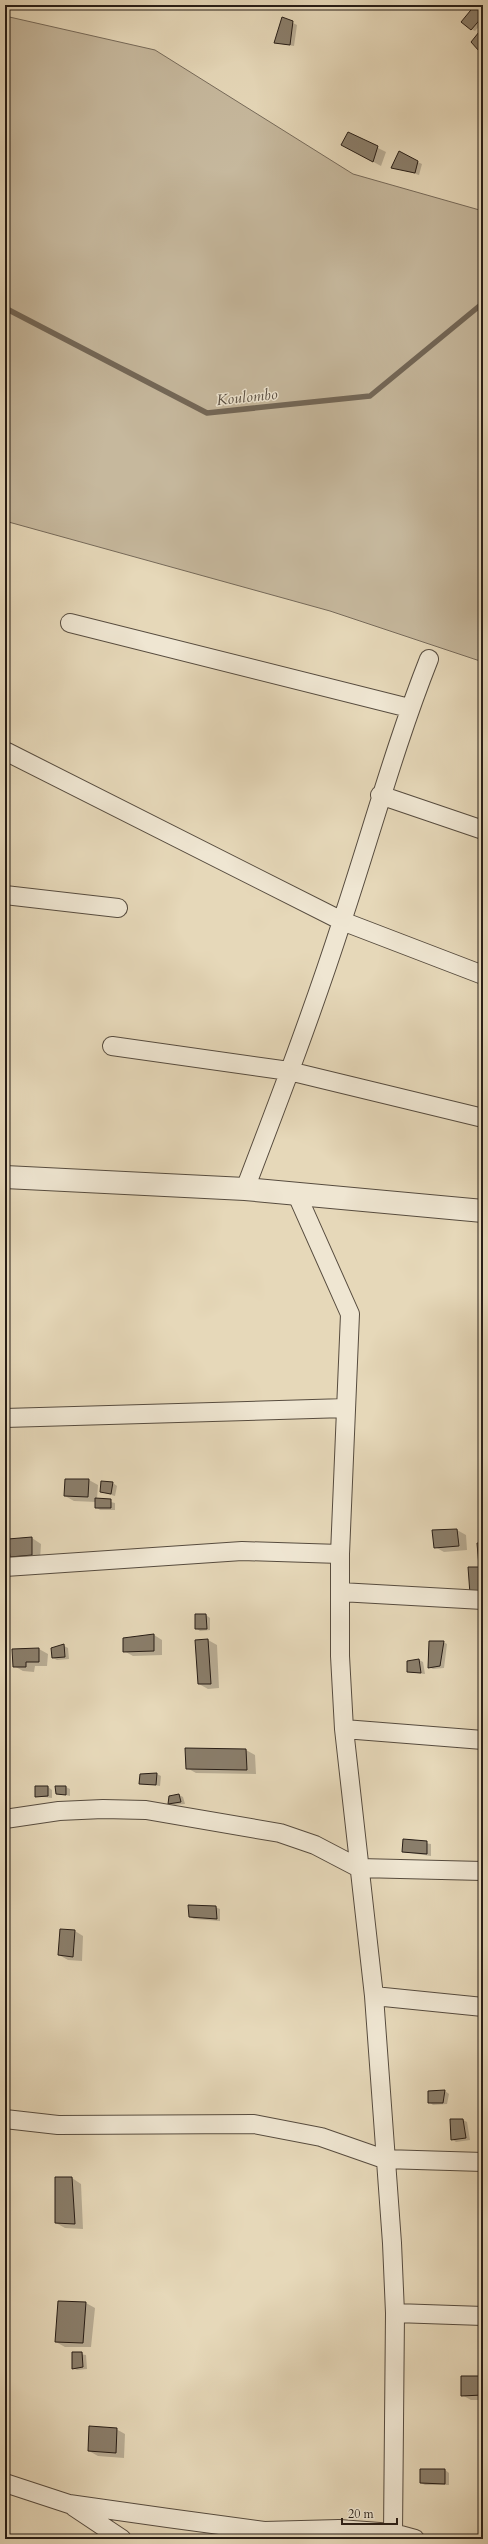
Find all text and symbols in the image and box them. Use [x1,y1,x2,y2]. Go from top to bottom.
water label: Koulombo [215,384,279,410]
scale bar [342,2500,397,2526]
text: 20 m [348,2506,375,2522]

